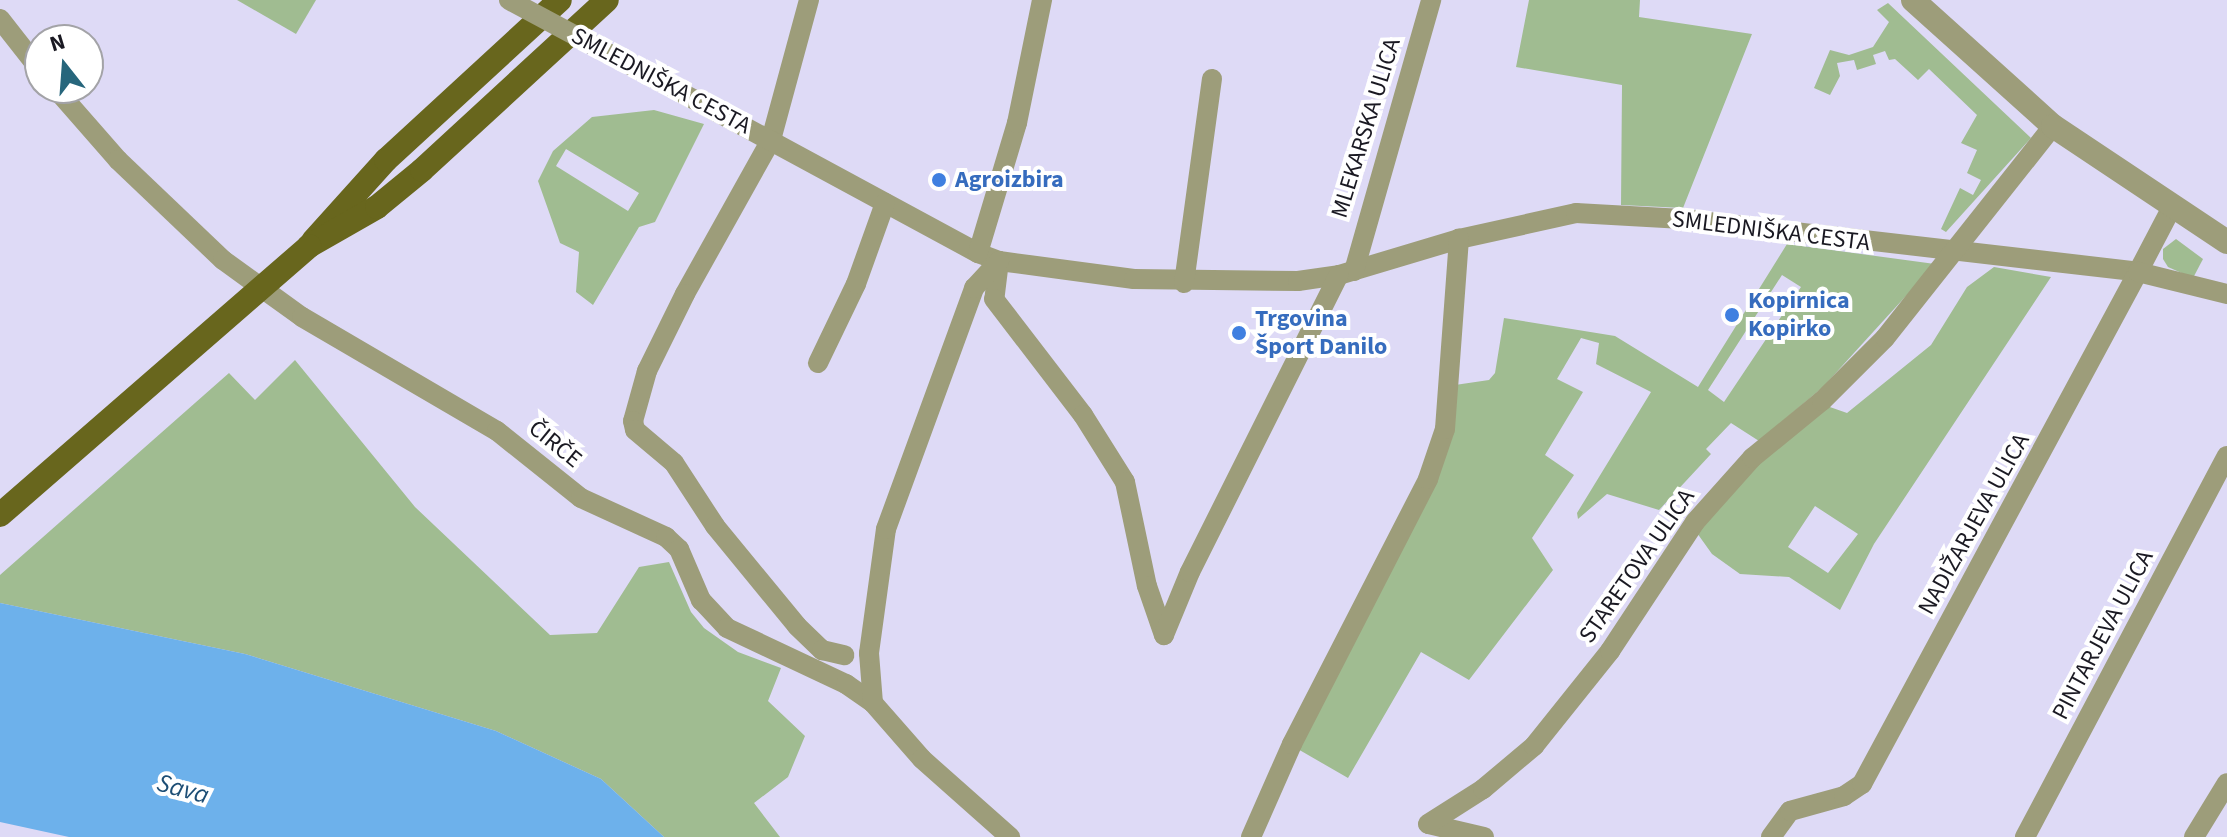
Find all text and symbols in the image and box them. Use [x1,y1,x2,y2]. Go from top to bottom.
street label: SMLEDNIŠKA CESTA [566,22,756,140]
north arrow [24,24,104,104]
text: N [46,26,69,60]
street label: MLEKARSKA ULICA [1325,35,1407,221]
place label: Agroizbira [955,166,1064,194]
marker: Agroizbira [930,171,948,189]
street label: SMLEDNIŠKA CESTA [1670,205,1872,257]
place label: Kopirnica Kopirko [1748,287,1850,343]
place label: Trgovina Šport Danilo [1255,305,1387,361]
marker: Kopirnica Kopirko [1723,306,1741,324]
marker: Trgovina Šport Danilo [1230,324,1248,342]
street label: ČIRČE [523,414,587,474]
street label: NADIŽARJEVA ULICA [1912,428,2036,620]
street label: STARETOVA ULICA [1573,483,1701,649]
street label: PINTARJEVA ULICA [2046,545,2160,725]
water label: Sava [154,767,212,811]

